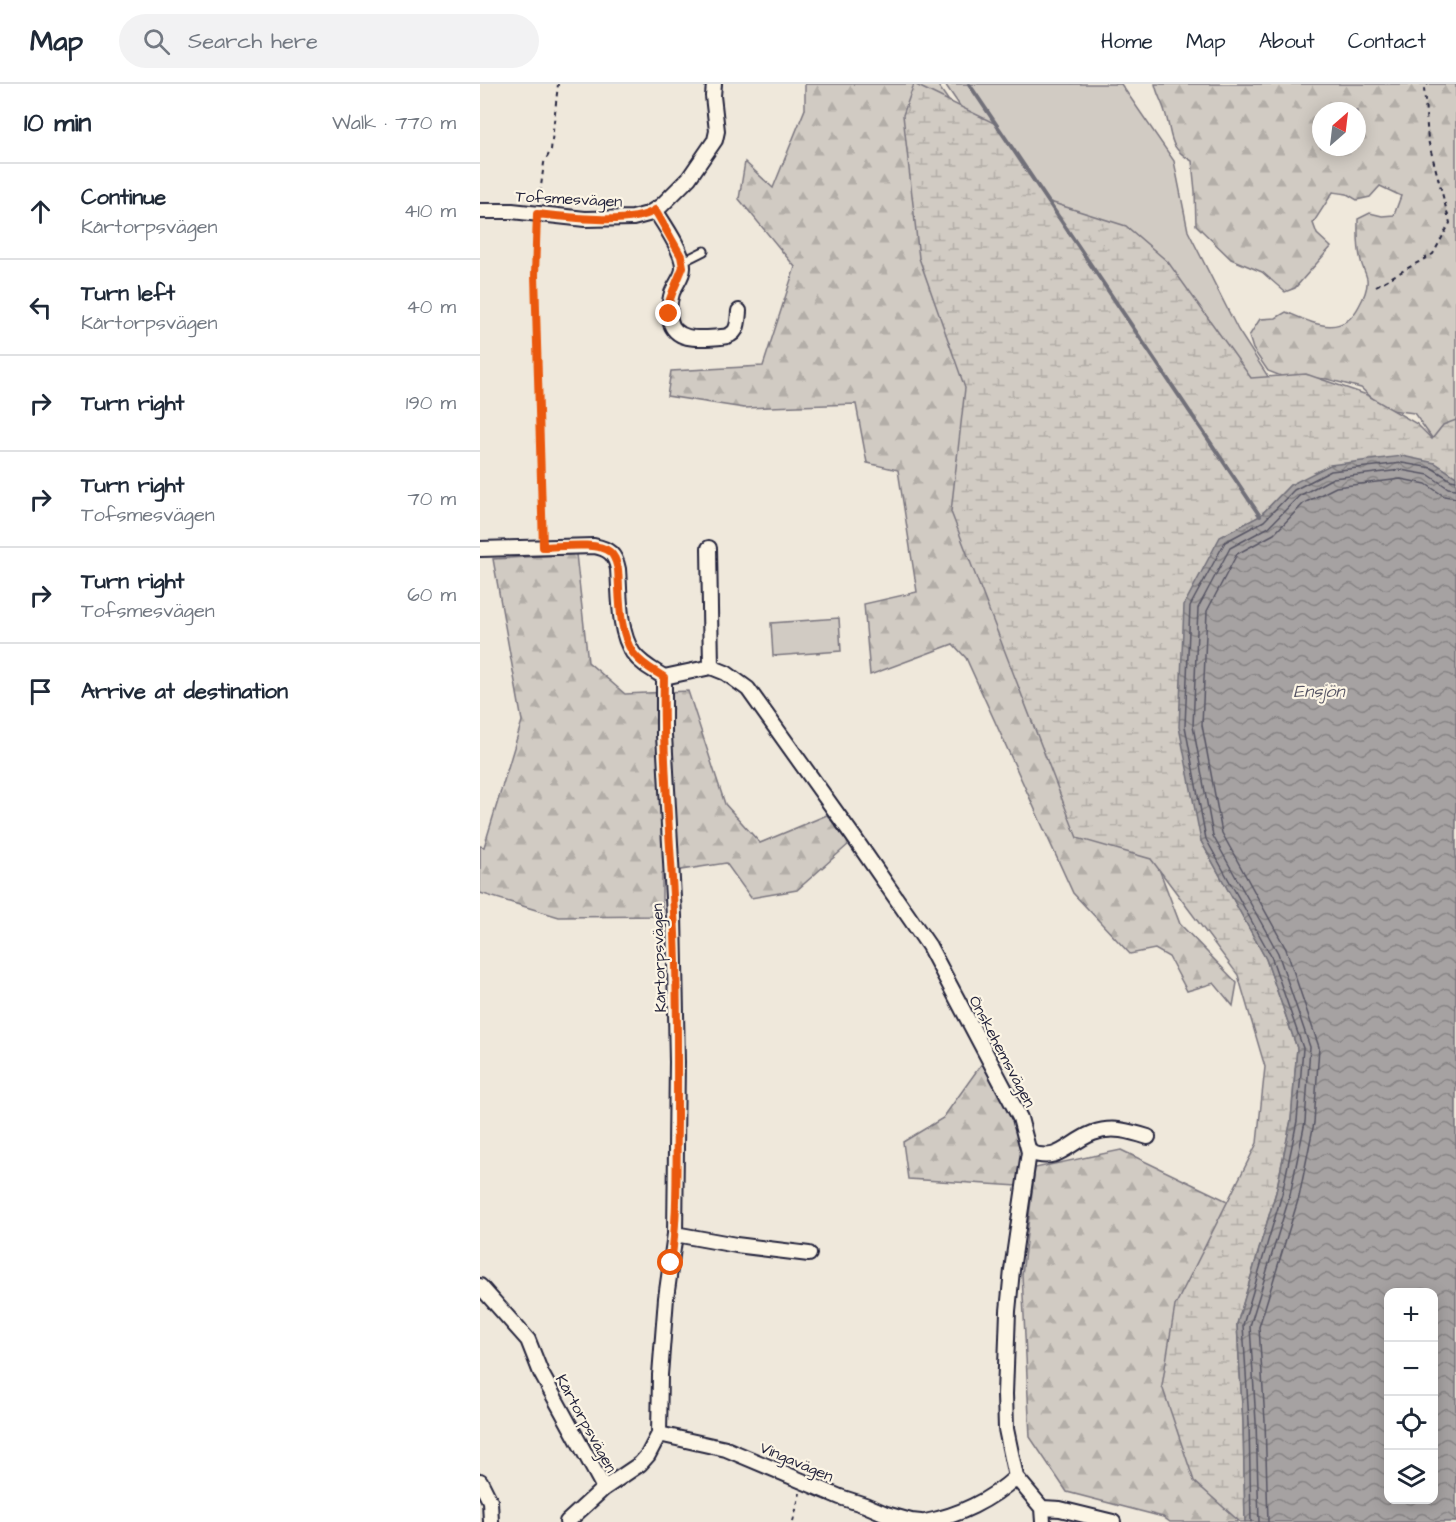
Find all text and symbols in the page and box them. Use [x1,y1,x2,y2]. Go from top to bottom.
search box [119,14,539,68]
text: Map [30,22,83,61]
icon: search [140,25,173,58]
text: Search here [188,26,318,57]
text: Home [1101,27,1153,56]
text: Map [1186,27,1226,56]
text: About [1259,27,1315,56]
text: Contact [1348,27,1426,56]
north arrow [1312,102,1366,156]
text: 10 min [24,105,91,141]
text: Walk · 770 m [332,109,456,137]
text: Continue [81,182,166,213]
street label: Tofsmesvägen [515,185,623,214]
icon: ahead [24,195,57,228]
text: 410 m [404,197,456,225]
text: Kårtorpsvägen [81,213,218,241]
text: Turn left [81,278,175,309]
icon: left [24,291,57,324]
text: 40 m [406,293,456,321]
route end [655,300,681,326]
text: Kårtorpsvägen [81,309,218,337]
icon: right [24,387,57,420]
text: Turn right [81,388,184,419]
text: 190 m [406,389,456,417]
text: Turn right [81,470,184,501]
icon: right [24,483,57,516]
text: 70 m [408,485,456,513]
text: Tofsmesvägen [81,501,215,529]
text: Turn right [81,566,184,597]
icon: right [24,579,57,612]
text: 60 m [407,581,456,609]
text: Tofsmesvägen [81,597,215,625]
icon: arrive [24,675,57,708]
text: Arrive at destination [81,676,288,707]
water label: Ensjön [1293,679,1347,704]
street label: Kårtorpsvägen [646,903,673,1013]
street label: Önskehemsvägen [962,992,1041,1112]
route start [657,1249,683,1275]
map controls [1384,1288,1438,1504]
button: + [1384,1288,1438,1342]
button: − [1384,1342,1438,1396]
street label: Kårtorpsvägen [549,1370,622,1477]
button: locate [1384,1396,1438,1450]
street label: Vingavägen [756,1437,837,1488]
button: layers [1384,1450,1438,1504]

